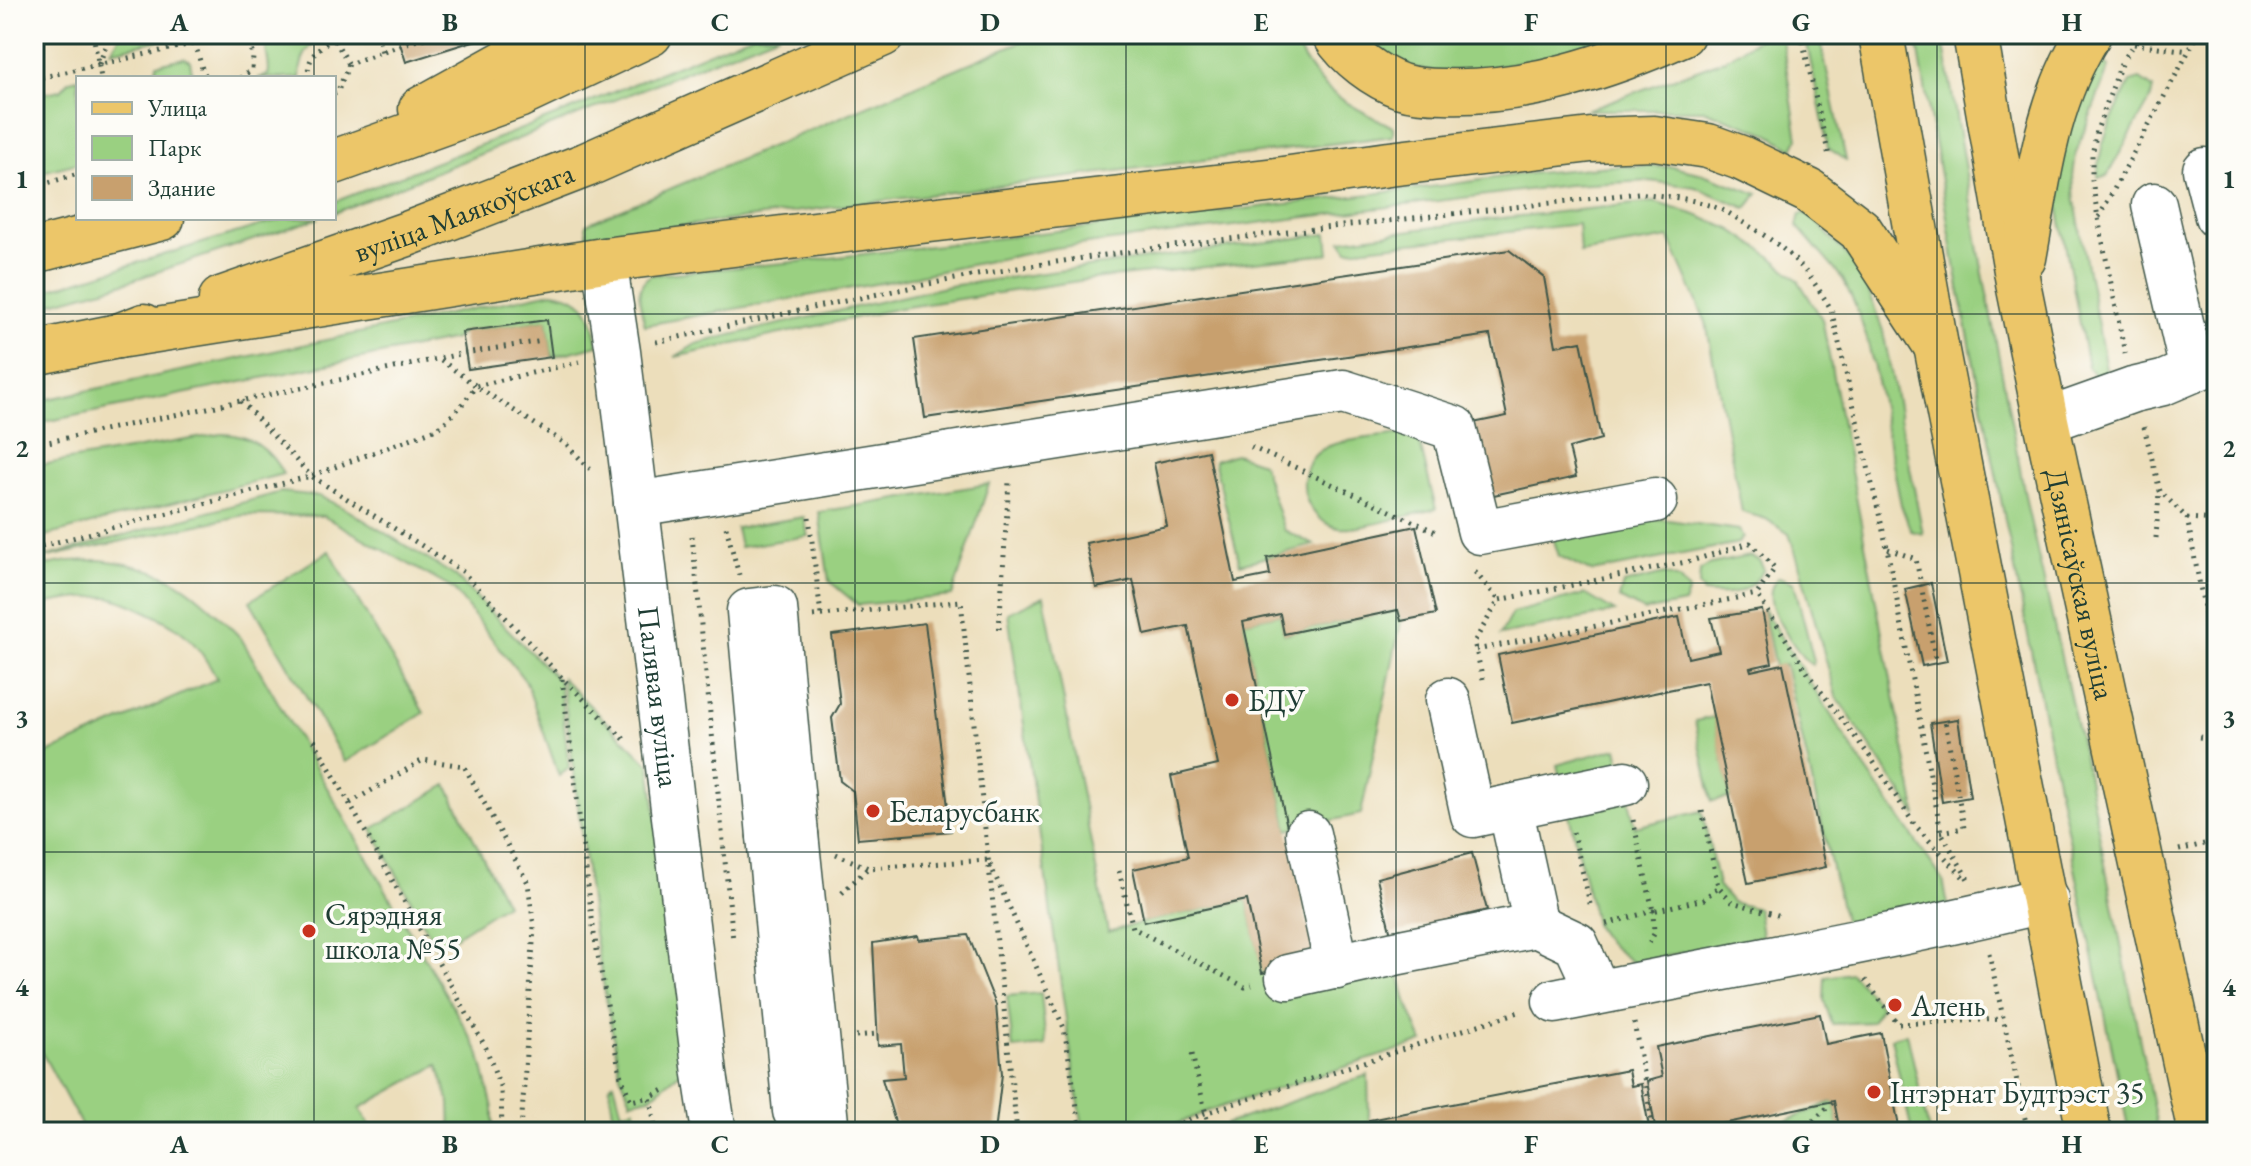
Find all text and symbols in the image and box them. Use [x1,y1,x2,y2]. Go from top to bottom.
text: A [169,5,189,39]
text: B [442,5,458,39]
text: C [711,5,729,39]
text: D [980,5,1000,39]
text: E [1254,5,1269,39]
text: F [1524,5,1538,39]
text: G [1792,5,1811,39]
text: H [2062,5,2083,39]
legend [76,76,336,220]
text: Улица [147,92,207,123]
text: Парк [148,132,202,163]
street label: вуліца Маякоўскага [349,152,579,271]
text: 1 [15,162,29,196]
text: 1 [2222,162,2236,196]
text: Здание [148,172,215,203]
text: 2 [15,431,29,465]
text: 2 [2222,431,2236,465]
street label: Дзянісаўская вуліца [2037,464,2125,703]
street label: Палявая вуліца [629,603,690,789]
place label: БДУ [1248,681,1305,720]
marker: БДУ [1223,691,1241,709]
text: 3 [15,701,29,735]
text: 3 [2222,701,2236,735]
place label: Беларусбанк [889,792,1040,831]
marker: Беларусбанк [864,802,882,820]
place label: Сярэдняя школа №55 [325,895,461,968]
marker: Сярэдняя школа №55 [300,922,318,940]
text: 4 [15,970,29,1004]
text: 4 [2222,970,2236,1004]
place label: Алень [1910,986,1986,1025]
marker: Алень [1886,996,1904,1014]
place label: Інтэрнат Будтрэст 35 [1890,1073,2144,1112]
marker: Інтэрнат Будтрэст 35 [1865,1083,1883,1101]
text: A [169,1127,189,1161]
text: B [442,1127,458,1161]
text: C [711,1127,729,1161]
text: D [980,1127,1000,1161]
text: E [1254,1127,1269,1161]
text: F [1524,1127,1538,1161]
text: G [1792,1127,1811,1161]
text: H [2062,1127,2083,1161]

